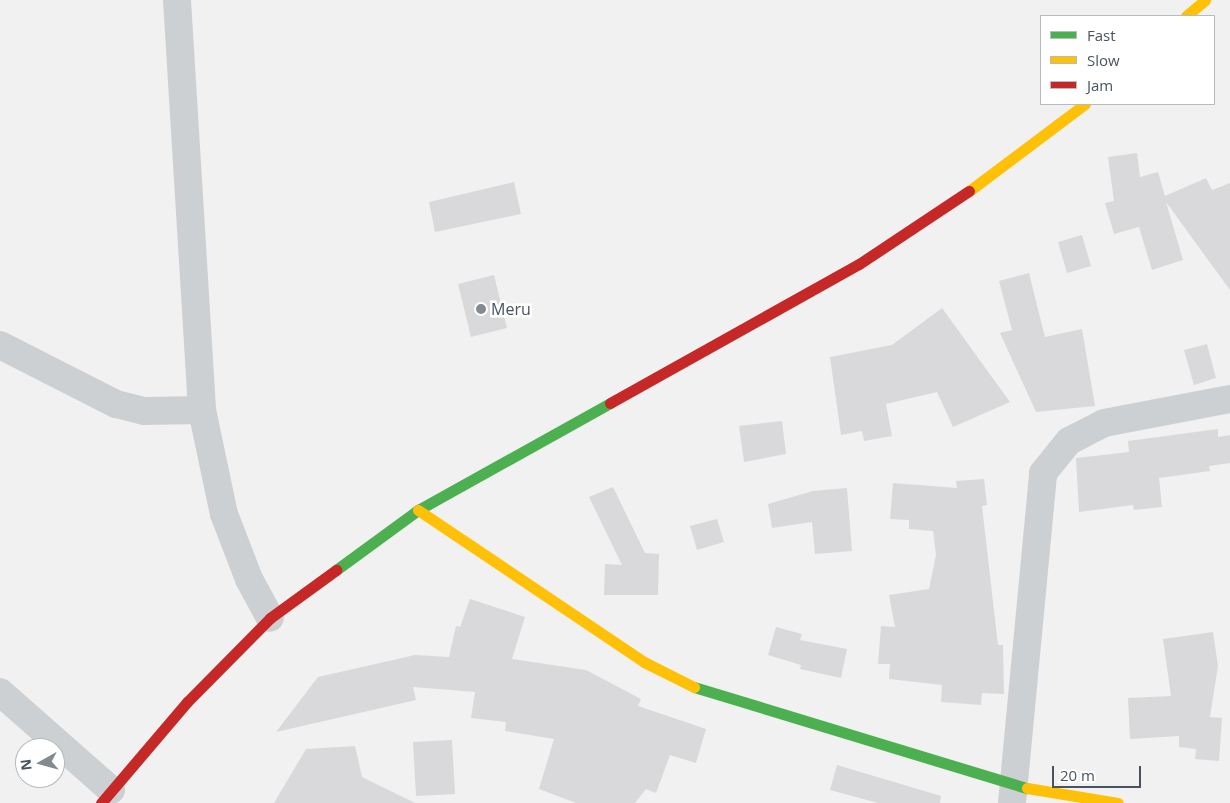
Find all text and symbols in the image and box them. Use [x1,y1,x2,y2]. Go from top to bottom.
legend [1040,15,1215,105]
text: Fast [1087,25,1116,45]
text: Slow [1087,50,1120,70]
text: Jam [1087,75,1113,95]
place label: Meru [491,299,531,319]
marker: Meru [475,303,487,315]
north arrow [15,738,65,788]
scale bar [1055,756,1144,788]
text: N [15,758,36,772]
text: 20 m [1060,765,1095,785]

